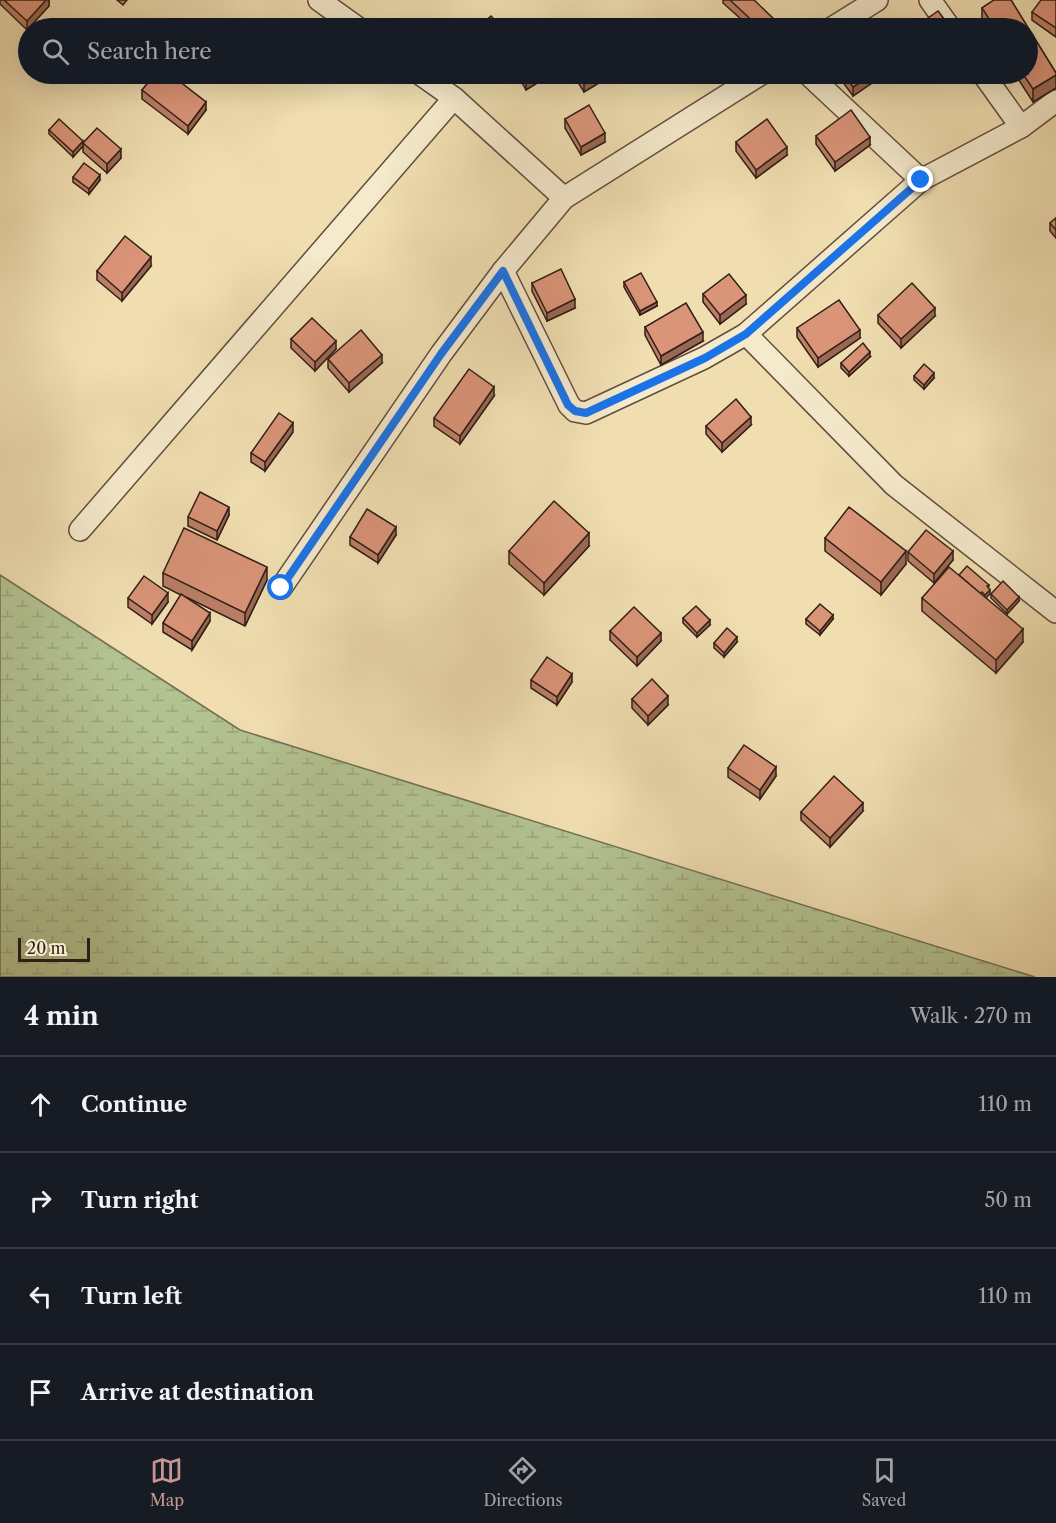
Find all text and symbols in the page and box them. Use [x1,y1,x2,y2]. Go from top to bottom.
search box [18,18,1038,84]
icon: search [39,35,72,68]
text: Search here [87,38,212,65]
route end [907,166,933,192]
route start [267,574,293,600]
scale bar [18,935,90,962]
text: 20 m [27,938,66,958]
text: 4 min [24,1000,99,1032]
text: Walk · 270 m [910,1004,1032,1028]
icon: ahead [24,1088,57,1121]
text: Continue [81,1091,187,1118]
text: 110 m [979,1092,1032,1116]
icon: right [24,1184,57,1217]
text: Turn right [81,1187,199,1214]
text: 50 m [985,1188,1032,1212]
icon: left [24,1280,57,1313]
text: Turn left [81,1283,182,1310]
text: 110 m [979,1284,1032,1308]
icon: arrive [24,1376,57,1409]
text: Arrive at destination [81,1379,314,1406]
tab: Map [150,1454,184,1510]
tab: Directions [483,1454,562,1510]
tab: Saved [862,1454,906,1510]

